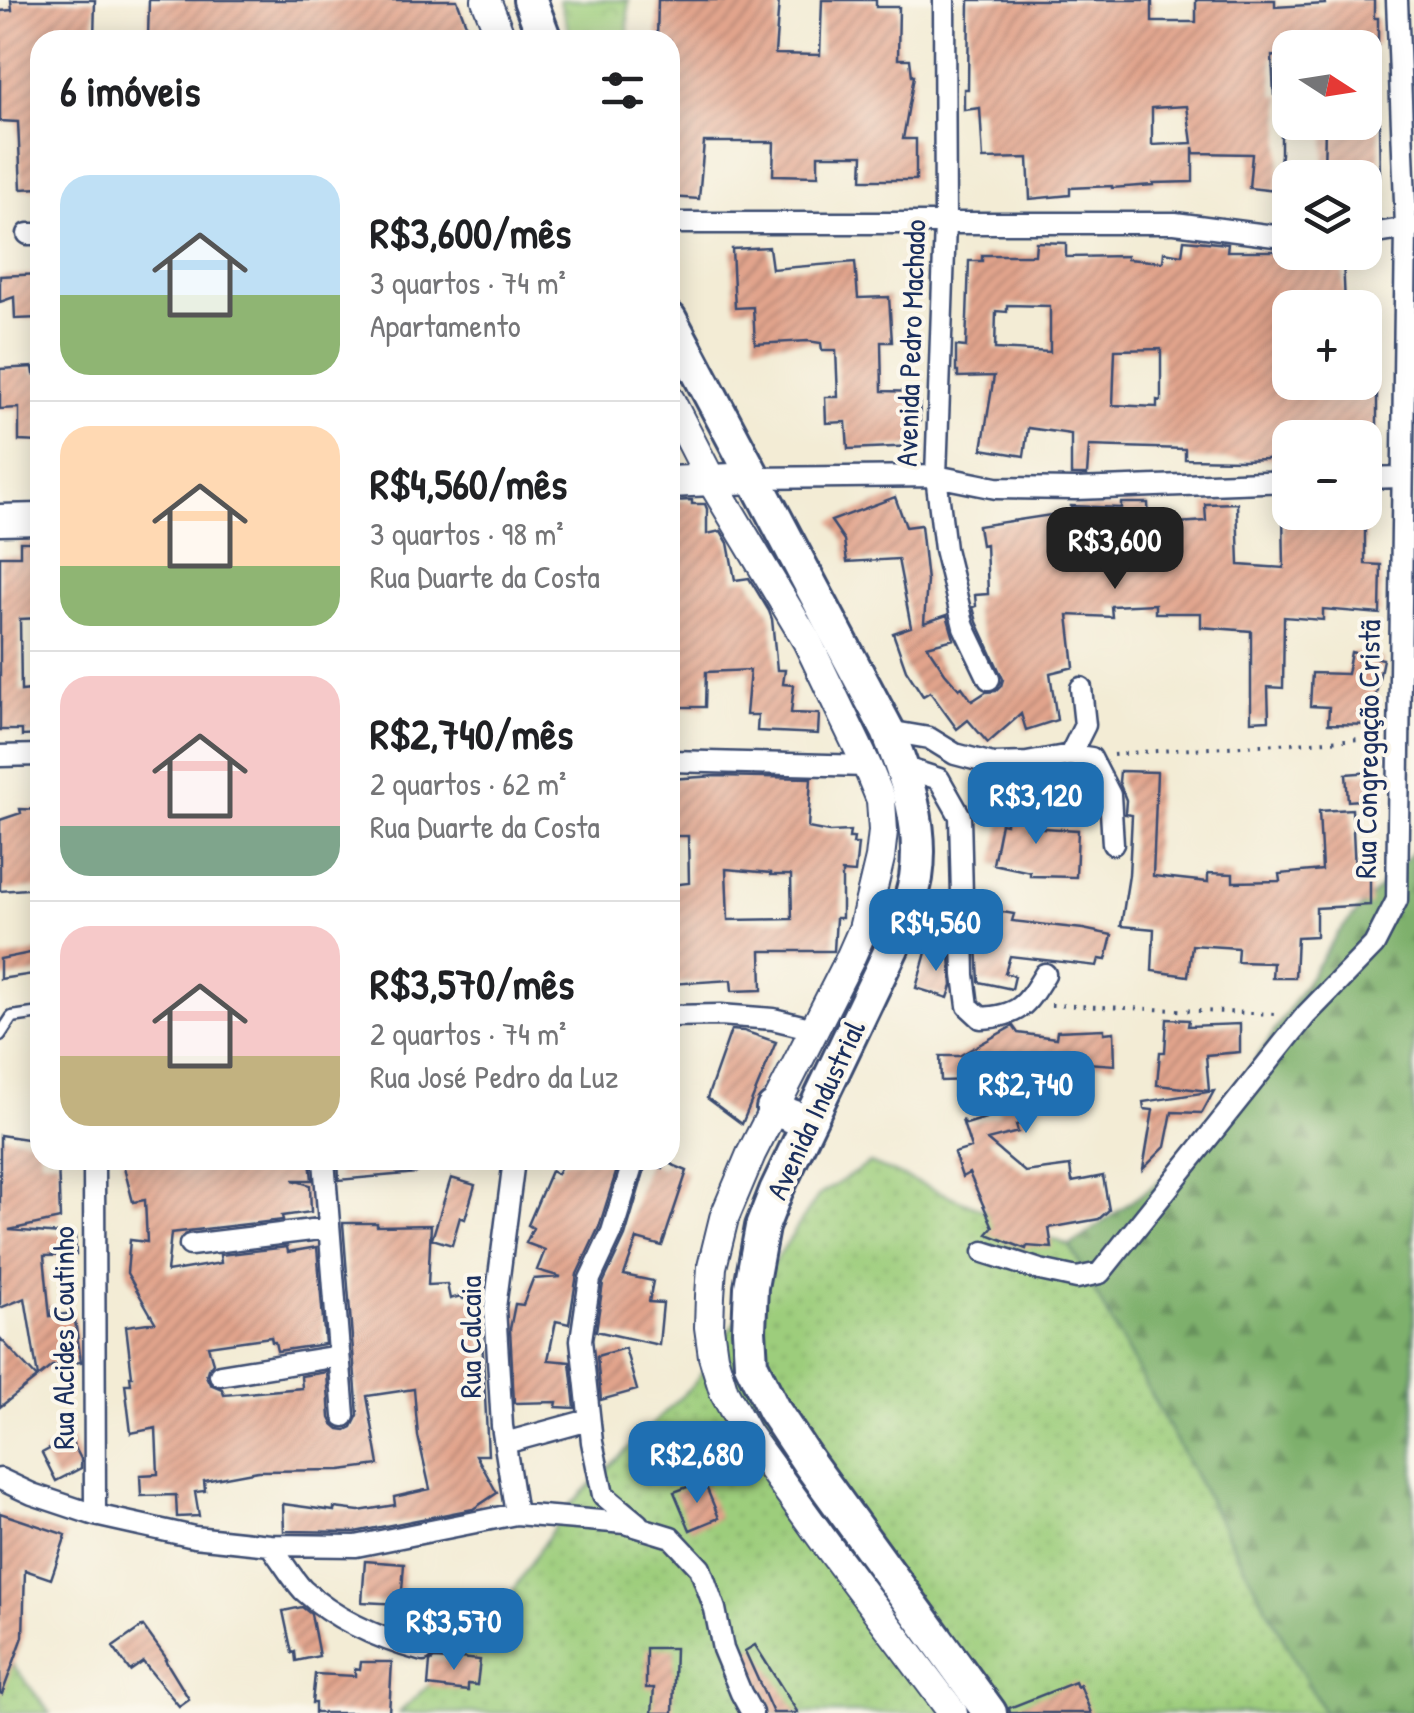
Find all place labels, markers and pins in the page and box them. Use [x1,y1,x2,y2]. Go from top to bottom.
pin: R$3,600 [1023,507,1207,592]
pin: R$3,120 [944,762,1128,847]
pin: R$4,560 [844,889,1028,974]
pin: R$2,740 [934,1051,1118,1136]
pin: R$2,680 [605,1421,789,1506]
pin: R$3,570 [362,1588,546,1673]

